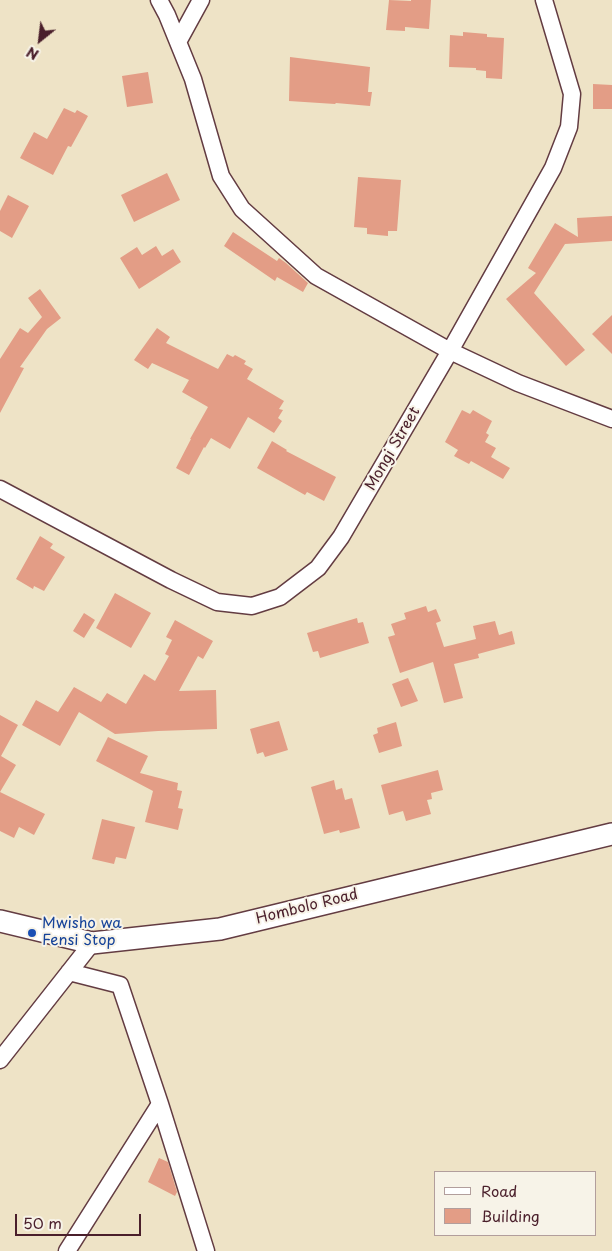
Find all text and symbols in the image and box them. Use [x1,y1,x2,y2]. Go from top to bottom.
north arrow [15,15,65,65]
text: N [23,42,42,65]
street label: Mongi Street [362,404,424,494]
street label: Hombolo Road [254,886,360,928]
place label: Mwisho wa Fensi Stop [42,915,121,950]
marker: Mwisho wa Fensi Stop [26,927,38,939]
legend [434,1171,597,1236]
text: Road [481,1179,517,1202]
scale bar [18,1204,144,1236]
text: Building [481,1204,540,1227]
text: 50 m [23,1211,62,1234]

